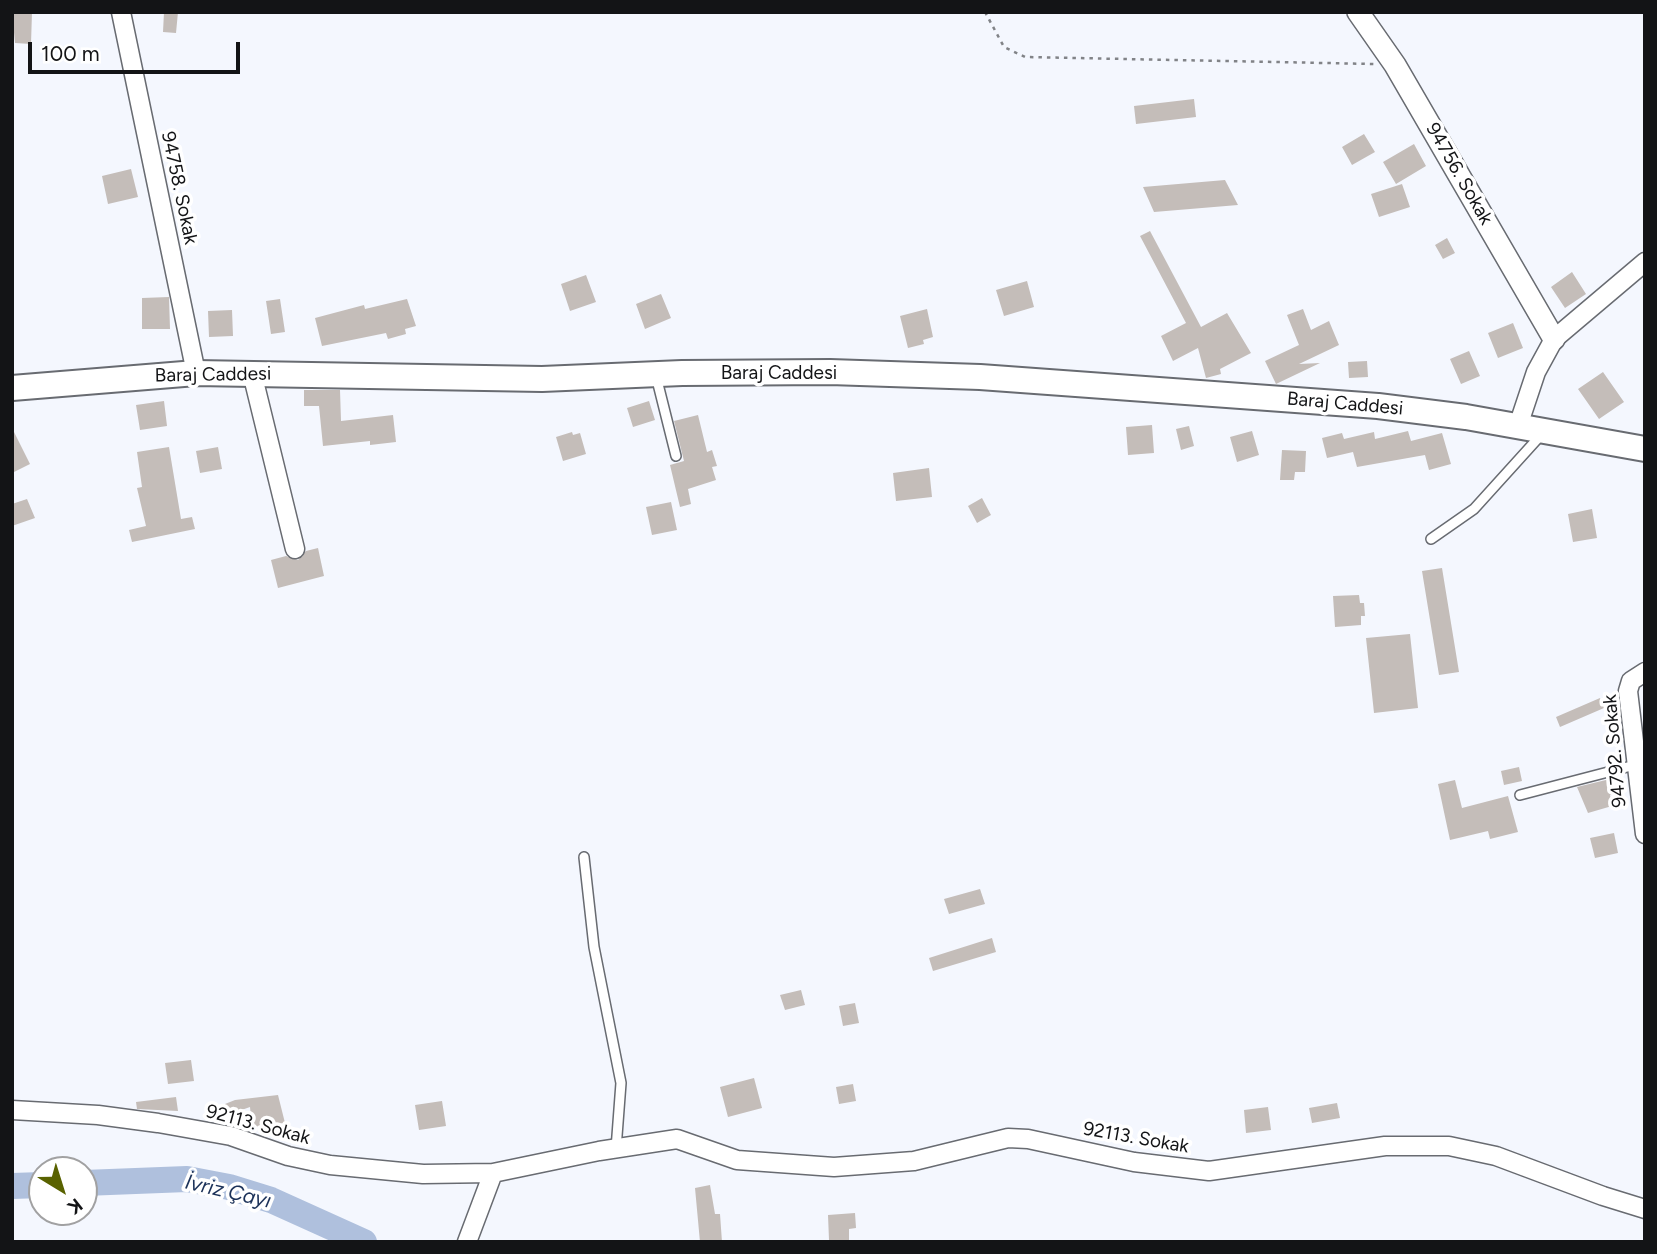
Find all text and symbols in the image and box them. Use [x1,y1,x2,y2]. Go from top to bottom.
scale bar [32,28,243,72]
text: 100 m [41,41,100,66]
street label: 94756. Sokak [1421,119,1497,229]
street label: 94758. Sokak [156,130,202,246]
street label: Baraj Caddesi [721,362,837,384]
street label: Baraj Caddesi [155,363,271,387]
street label: Baraj Caddesi [1286,388,1404,420]
street label: 94792. Sokak [1599,694,1631,808]
street label: 92113. Sokak [204,1100,312,1150]
street label: 92113. Sokak [1082,1118,1190,1158]
north arrow [28,1156,98,1226]
water label: İvriz Çayı [183,1170,273,1214]
text: K [63,1193,87,1219]

